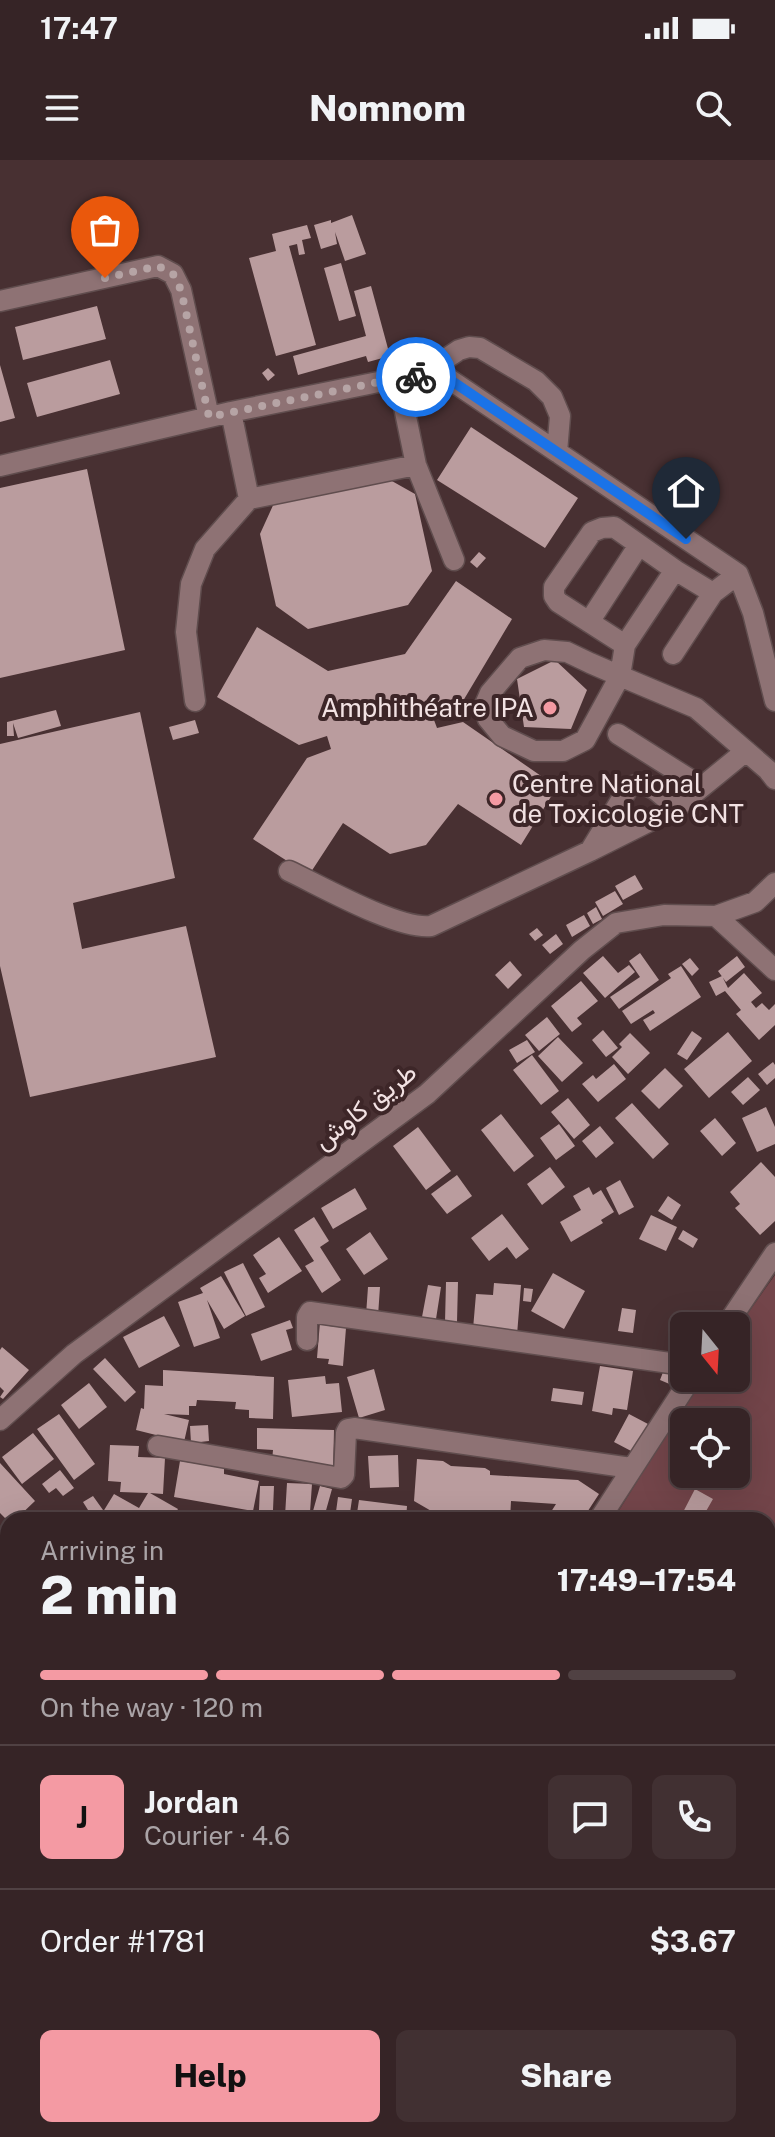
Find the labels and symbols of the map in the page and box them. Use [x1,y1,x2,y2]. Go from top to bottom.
pin [71,196,139,278]
courier [376,337,456,417]
pin [652,457,720,539]
place label: Amphithéatre IPA [321,692,534,723]
marker: Amphithéatre IPA [541,699,559,717]
place label: Centre National de Toxicologie CNT [512,768,744,829]
marker: Centre National de Toxicologie CNT [487,790,505,808]
street label: طريق كاوش [307,1056,423,1156]
north arrow [670,1312,750,1392]

